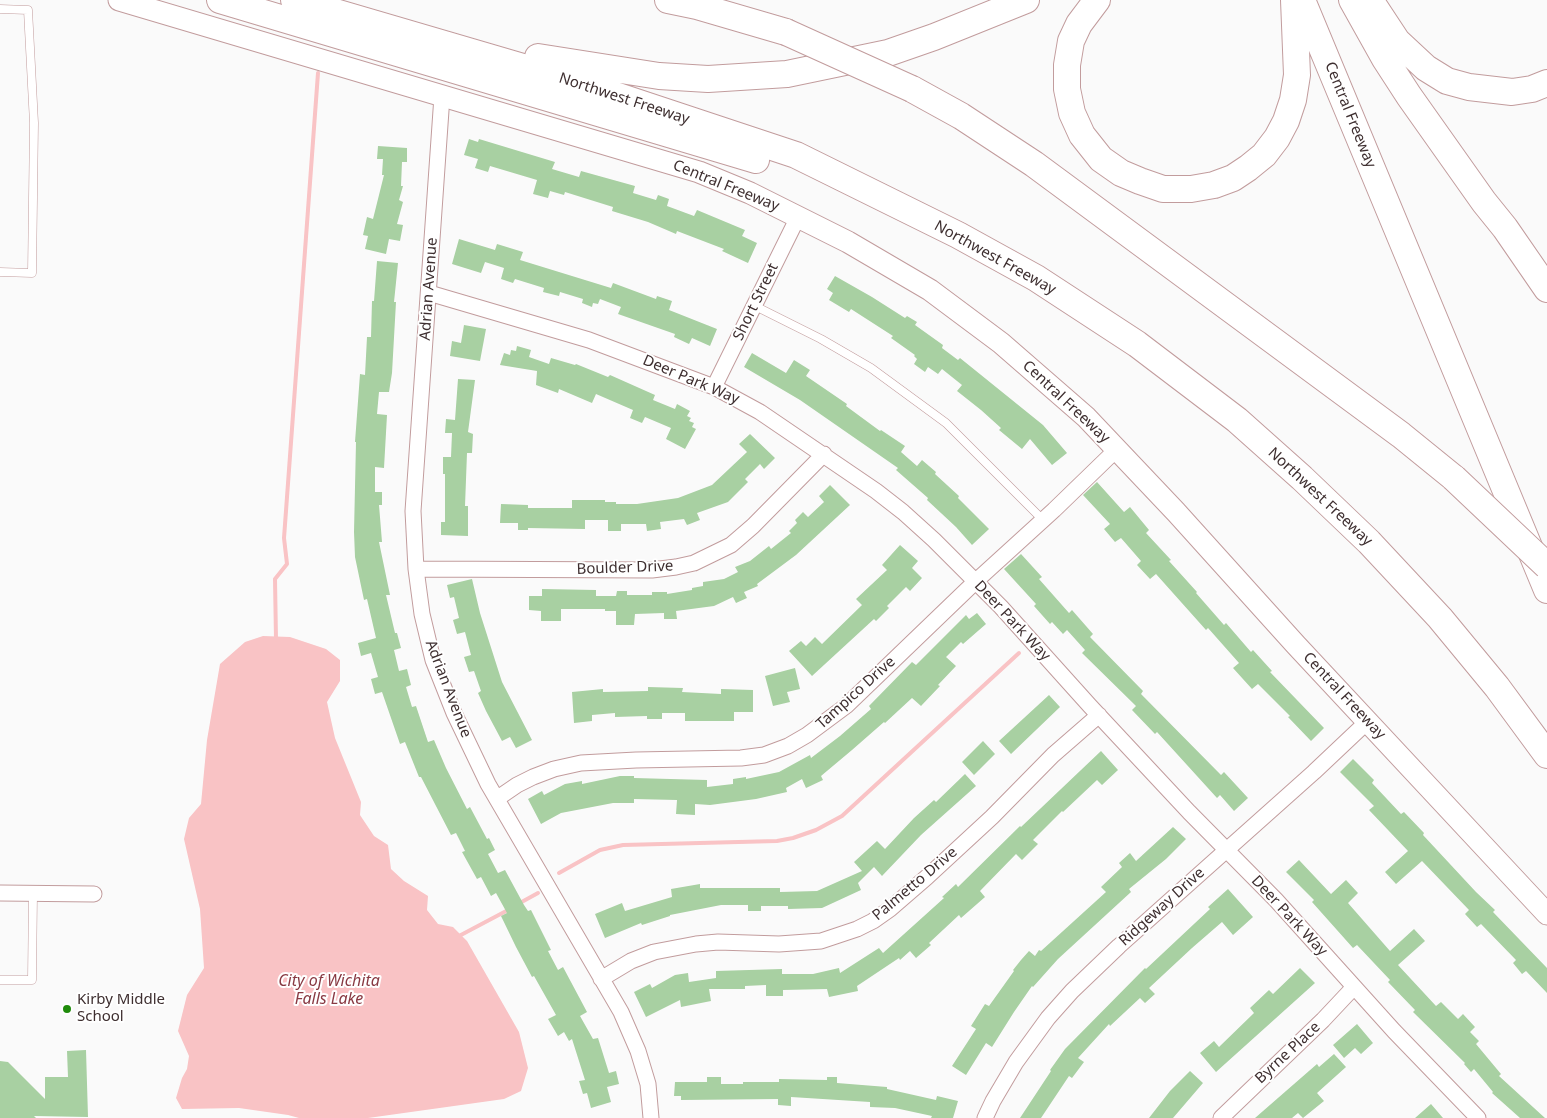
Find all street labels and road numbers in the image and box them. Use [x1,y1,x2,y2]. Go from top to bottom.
street label: Central Freeway [1321,59,1379,171]
street label: Northwest Freeway [556,69,692,129]
street label: Central Freeway [670,157,782,215]
street label: Northwest Freeway [931,217,1059,299]
street label: Adrian Avenue [416,237,442,341]
street label: Short Street [730,260,782,344]
street label: Deer Park Way [640,352,742,408]
street label: Central Freeway [1019,357,1113,447]
street label: Northwest Freeway [1264,444,1376,550]
street label: Boulder Drive [576,557,674,579]
street label: Deer Park Way [970,577,1054,665]
street label: Adrian Avenue [421,638,475,740]
street label: Central Freeway [1299,649,1389,743]
street label: Tampico Drive [813,653,899,733]
street label: Palmetto Drive [869,843,961,925]
street label: Ridgeway Drive [1116,864,1208,950]
street label: Deer Park Way [1247,872,1331,960]
street label: Byrne Place [1252,1018,1324,1088]

